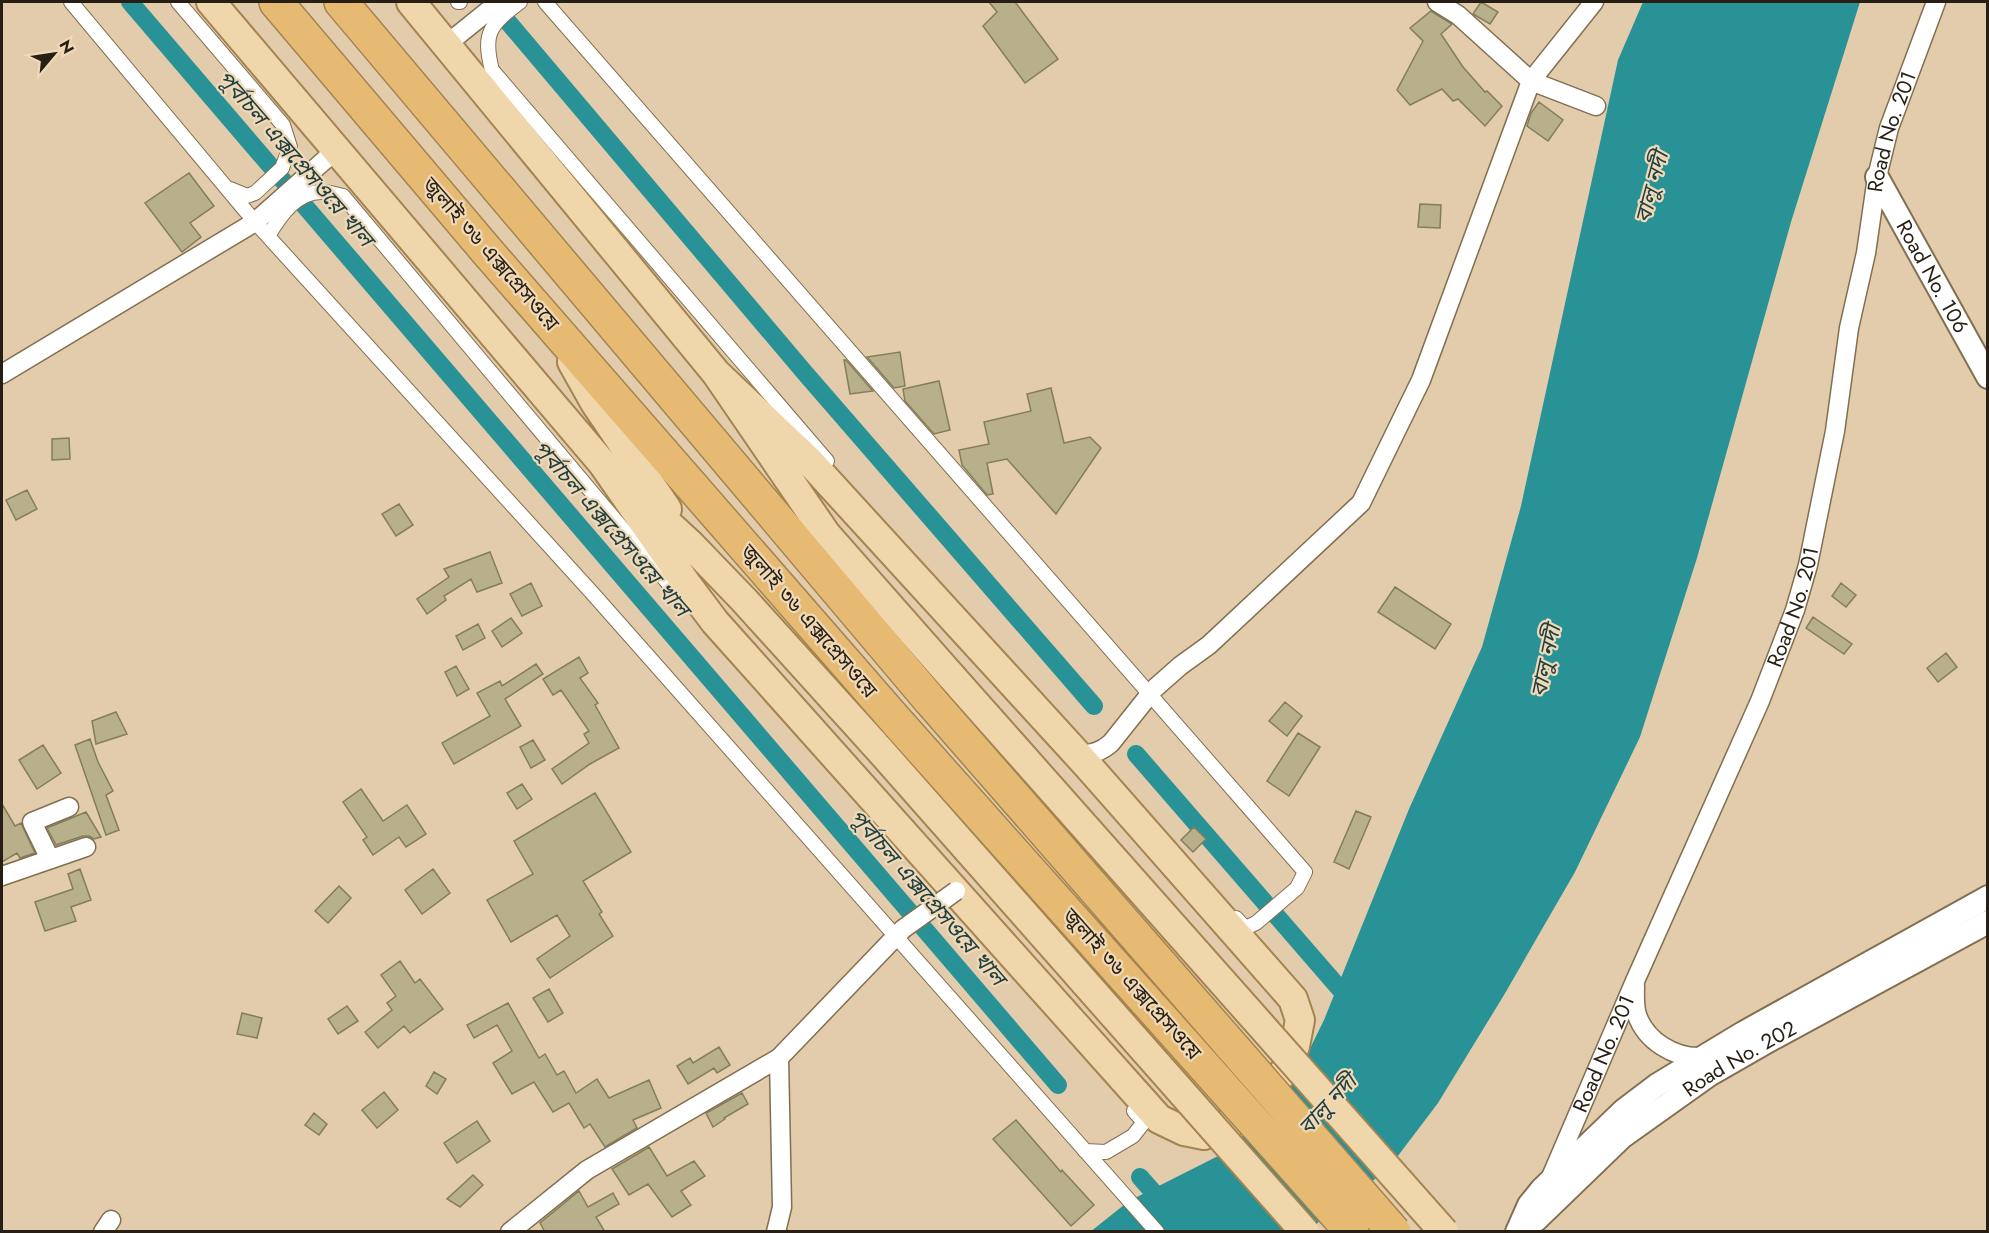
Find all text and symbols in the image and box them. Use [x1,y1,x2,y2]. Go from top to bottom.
north arrow [24,24,84,84]
text: N [54,36,80,58]
water label: পূর্বাচল এক্সপ্রেসওয়ে খাল [210,63,384,256]
street label: Road No. 201 [1860,67,1924,194]
water label: বালু নদী [1626,144,1677,226]
street label: জুলাই ৩৬ এক্সপ্রেসওয়ে [415,170,567,338]
street label: Road No. 106 [1889,215,1976,339]
water label: পূর্বাচল এক্সপ্রেসওয়ে খাল [526,433,700,626]
street label: জুলাই ৩৬ এক্সপ্রেসওয়ে [733,537,885,705]
street label: Road No. 201 [1760,544,1826,671]
water label: বালু নদী [1522,618,1569,700]
water label: পূর্বাচল এক্সপ্রেসওয়ে খাল [842,802,1016,995]
street label: জুলাই ৩৬ এক্সপ্রেসওয়ে [1055,901,1209,1067]
street label: Road No. 201 [1565,990,1642,1117]
street label: Road No. 202 [1677,1013,1802,1104]
water label: বালু নদী [1290,1063,1366,1142]

